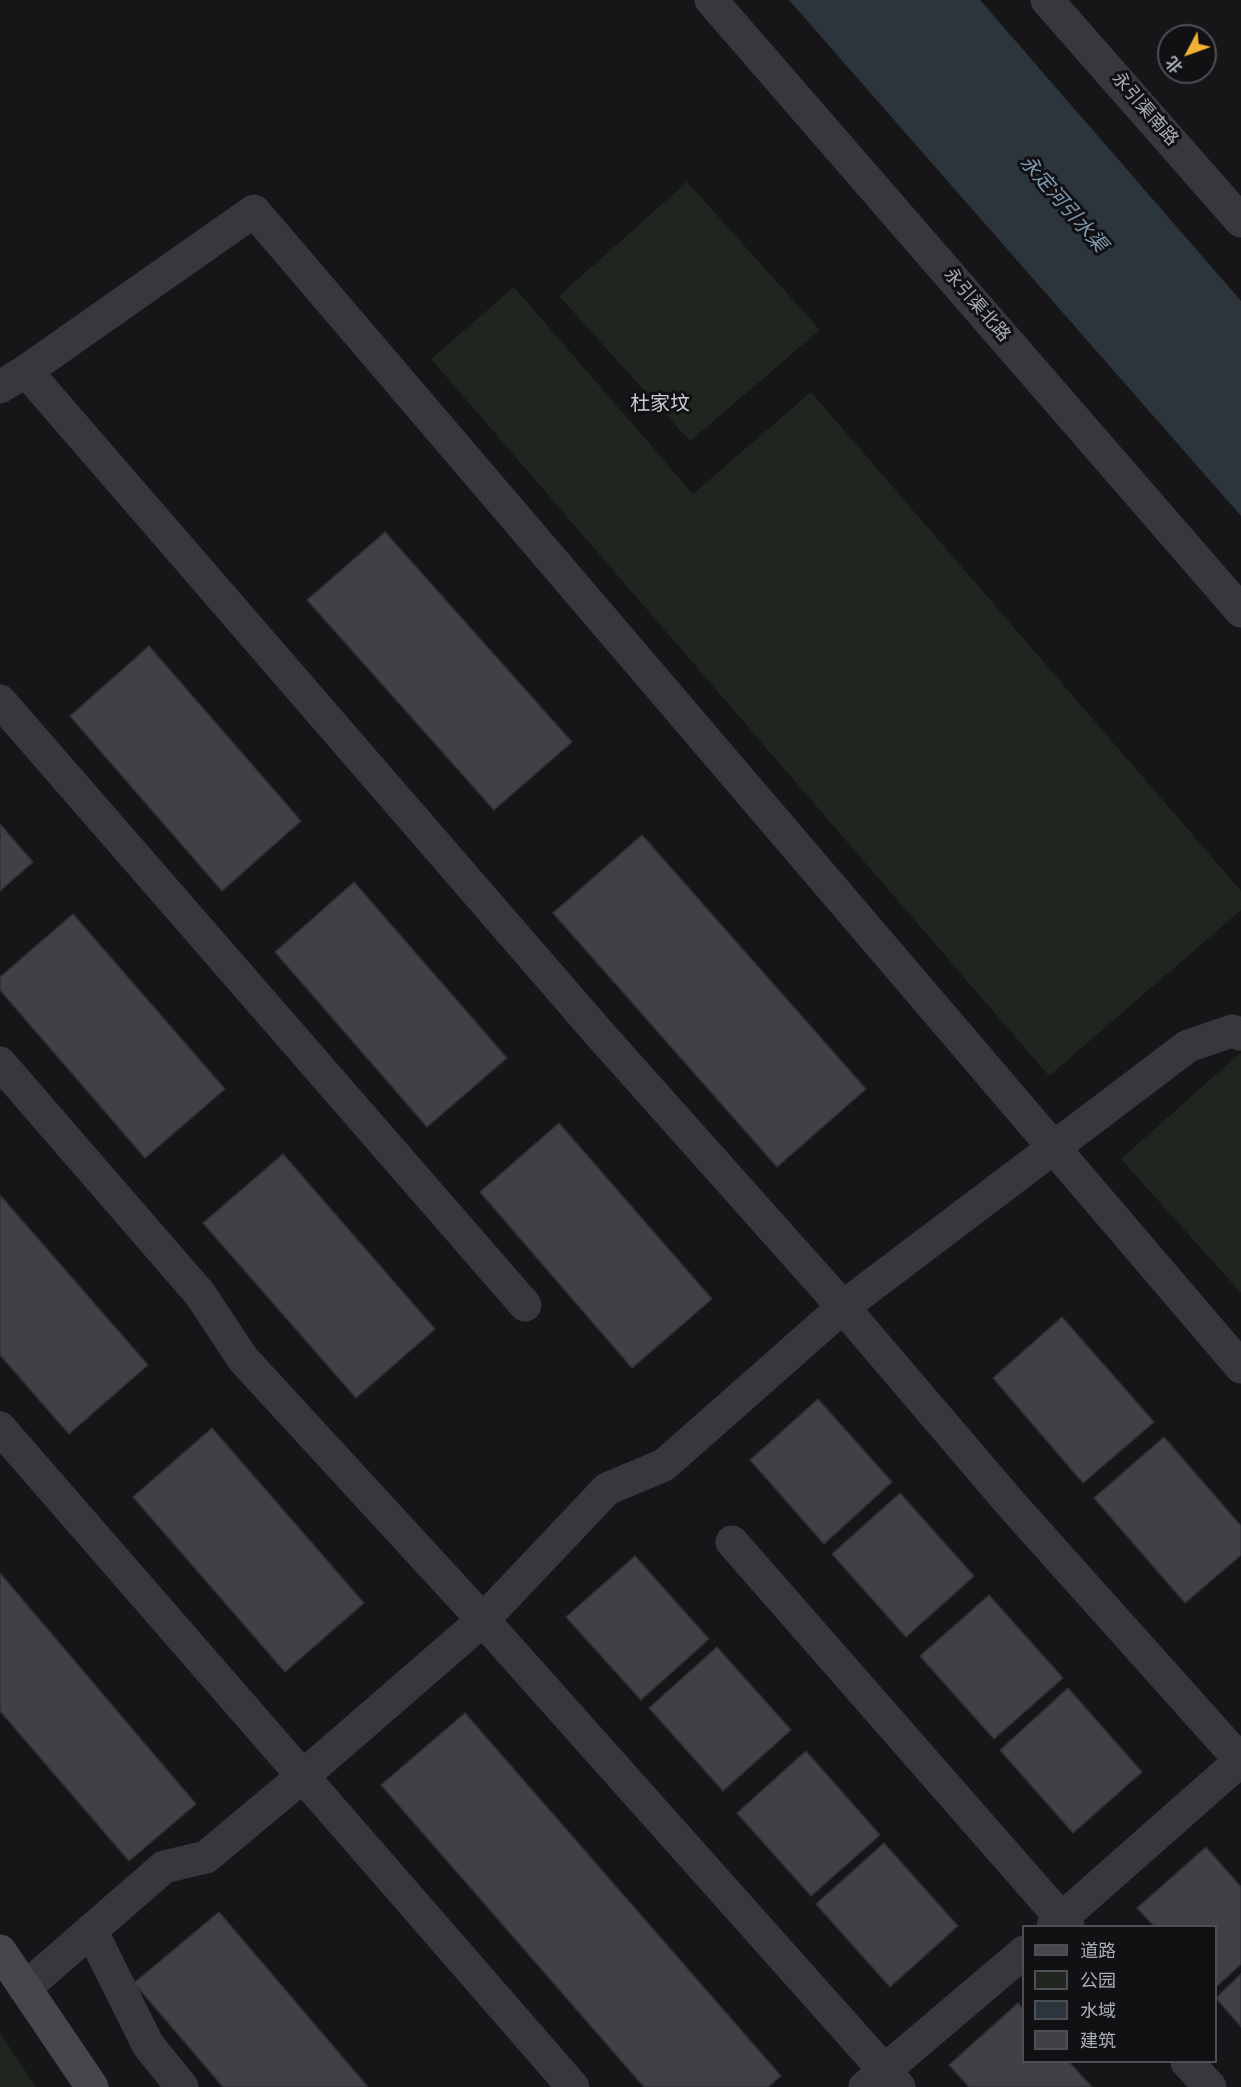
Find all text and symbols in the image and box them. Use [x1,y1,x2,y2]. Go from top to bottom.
north arrow [1157,24,1217,84]
text: 北 [1161,51,1188,78]
street label: 永引渠南路 [1106,69,1182,151]
water label: 永定河引水渠 [1014,152,1110,258]
street label: 永引渠北路 [938,265,1014,347]
district label: 杜家坟 [630,394,690,418]
legend [1022,1925,1217,2063]
text: 道路 [1080,1939,1116,1964]
text: 公园 [1080,1969,1116,1994]
text: 水域 [1080,1999,1116,2024]
text: 建筑 [1080,2029,1116,2054]

